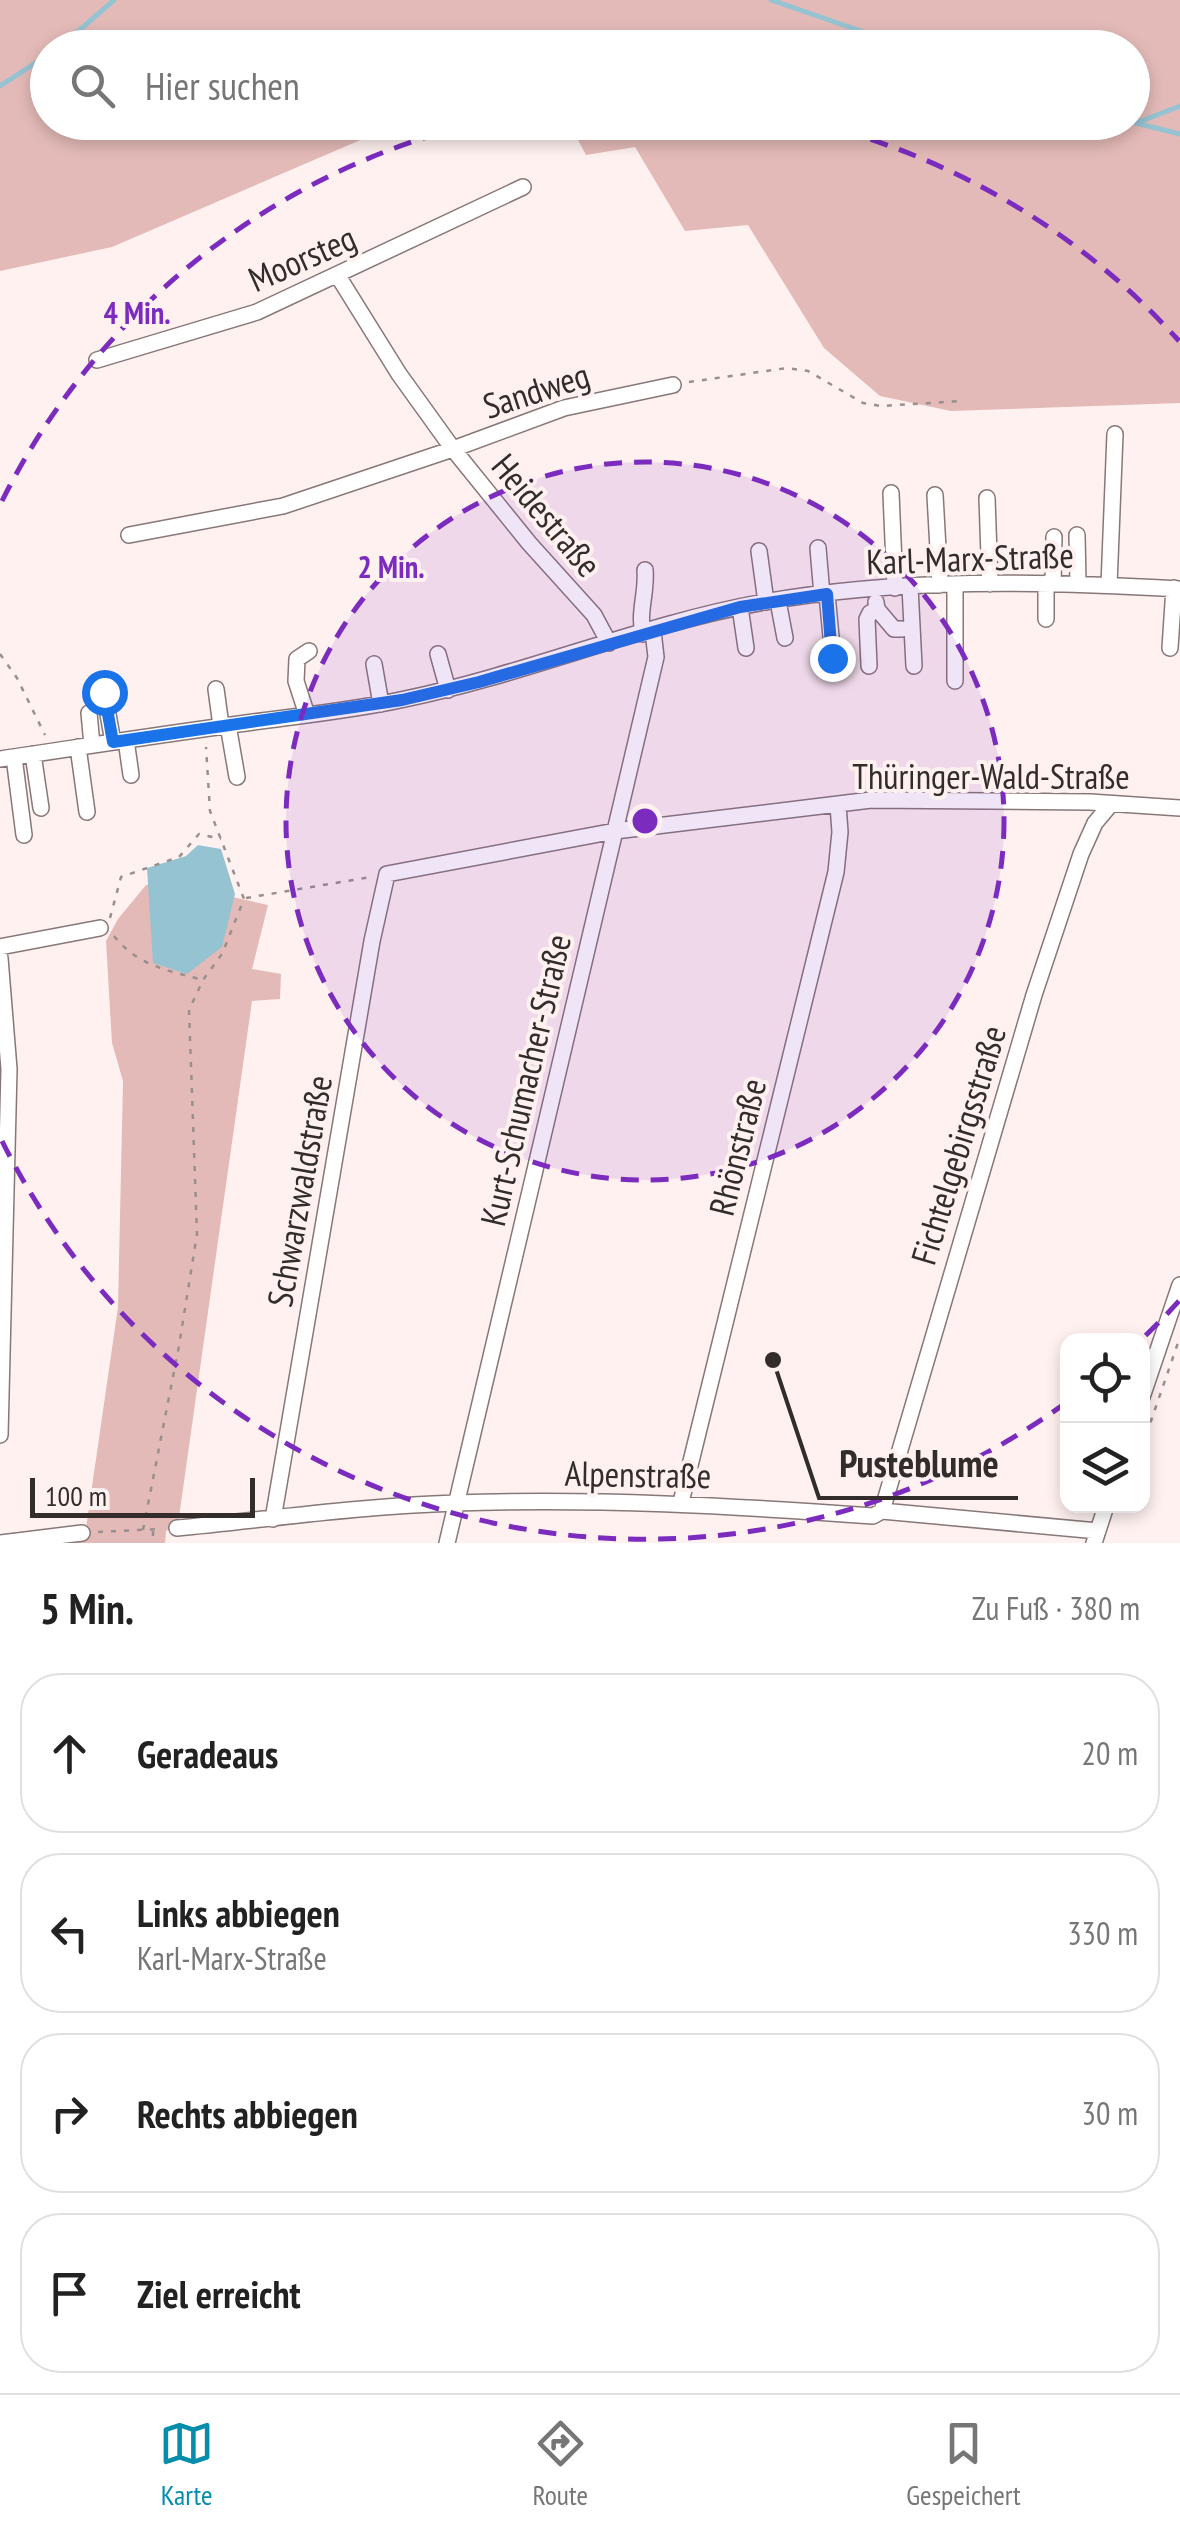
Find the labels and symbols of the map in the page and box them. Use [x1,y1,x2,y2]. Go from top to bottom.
street label: Moorsteg [241,214,363,302]
text: 4 Min. [104,293,171,332]
street label: Sandweg [477,351,595,429]
street label: Heidestraße [482,444,612,586]
street label: Karl-Marx-Straße [866,531,1074,585]
text: 2 Min. [358,547,425,586]
route end [810,636,856,682]
route start [82,670,128,716]
street label: Thüringer-Wald-Straße [852,753,1130,799]
centre of rings [627,803,663,839]
street label: Kurt-Schumacher-Straße [469,930,581,1230]
street label: Fichtelgebirgsstraße [900,1020,1016,1270]
street label: Schwarzwaldstraße [256,1072,342,1310]
street label: Rhönstraße [698,1074,776,1220]
callout: Pusteblume [819,1430,1018,1498]
text: Pusteblume [839,1438,999,1487]
street label: Alpenstraße [564,1450,712,1498]
scale bar [30,1473,255,1518]

